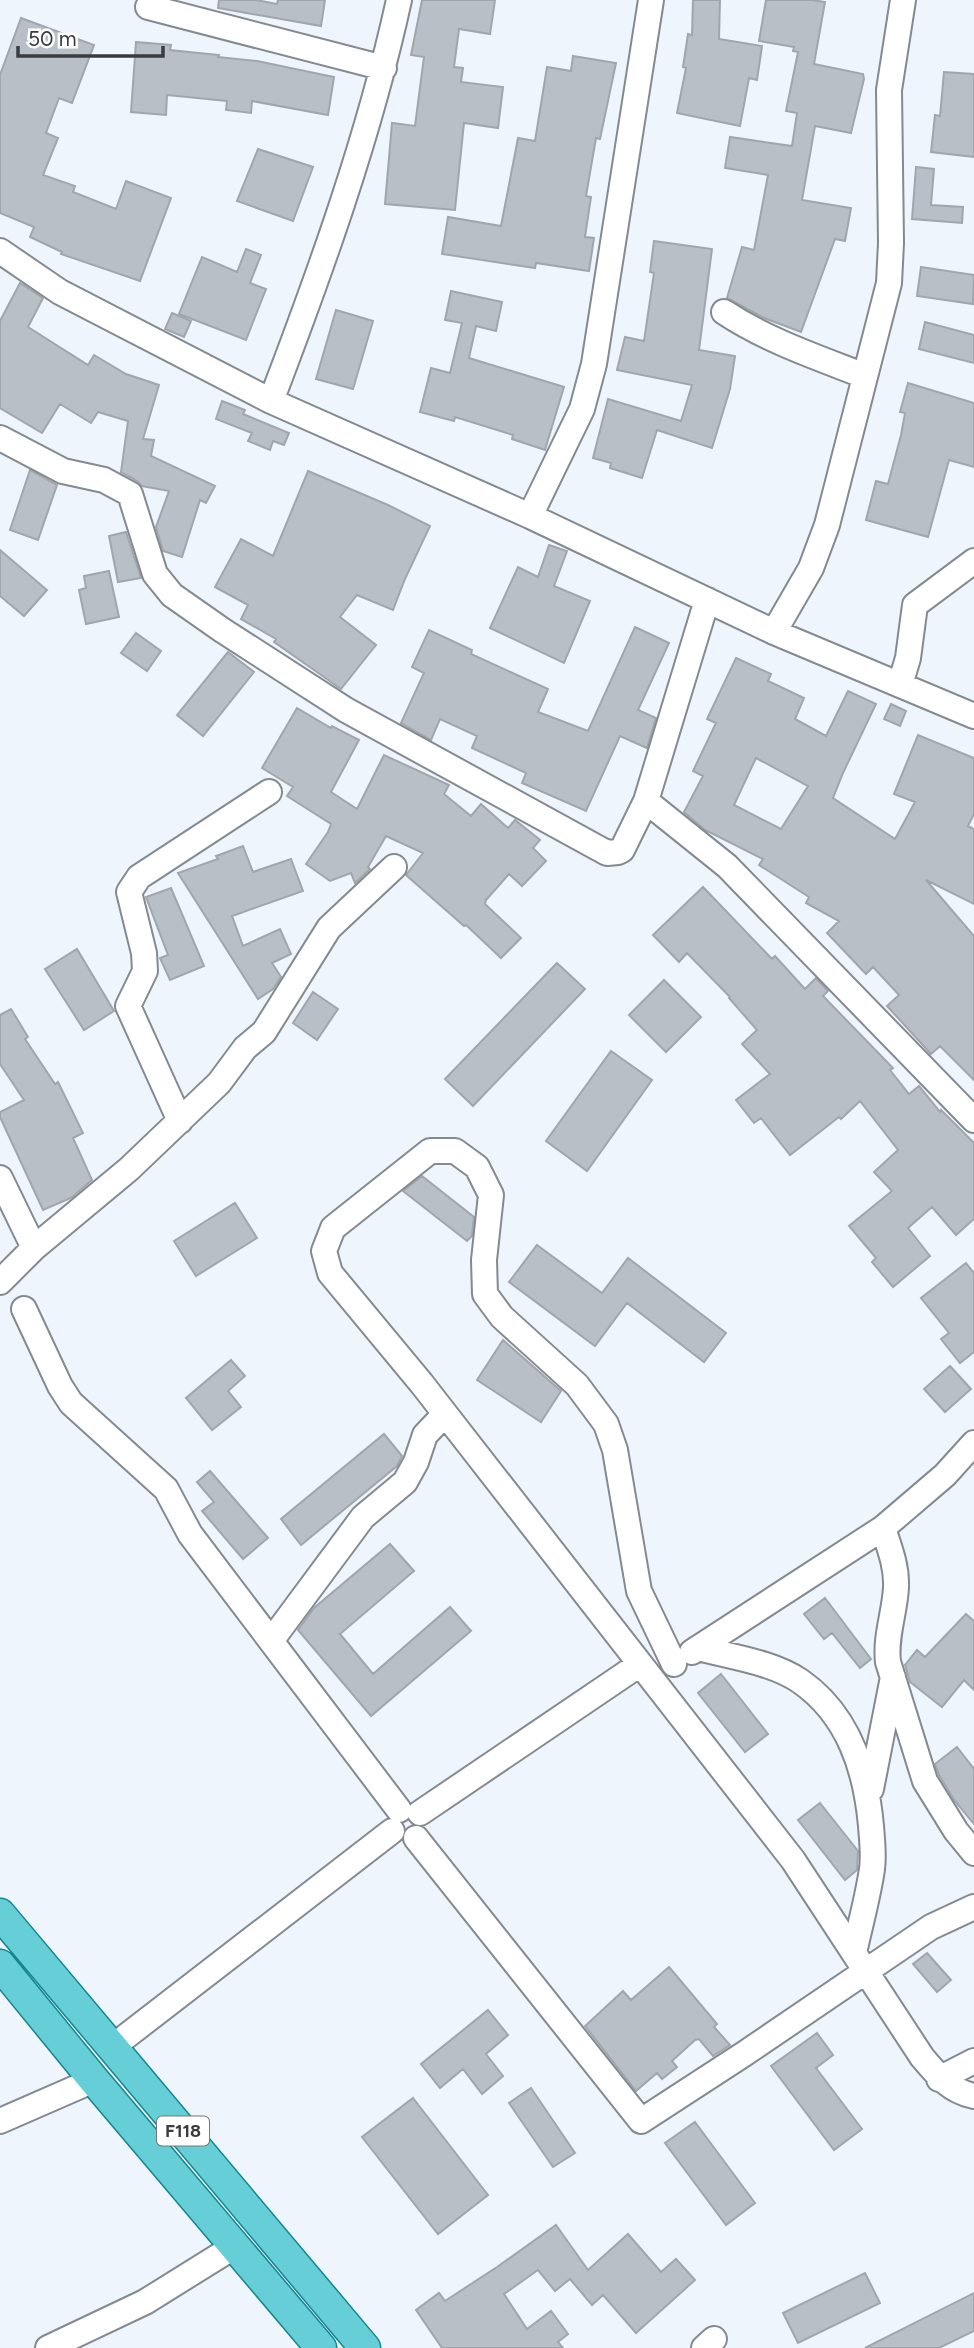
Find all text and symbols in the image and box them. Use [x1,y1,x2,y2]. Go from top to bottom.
scale bar [18,14,163,58]
text: 50 m [28,26,77,51]
road number: F118 [157,2116,209,2146]

